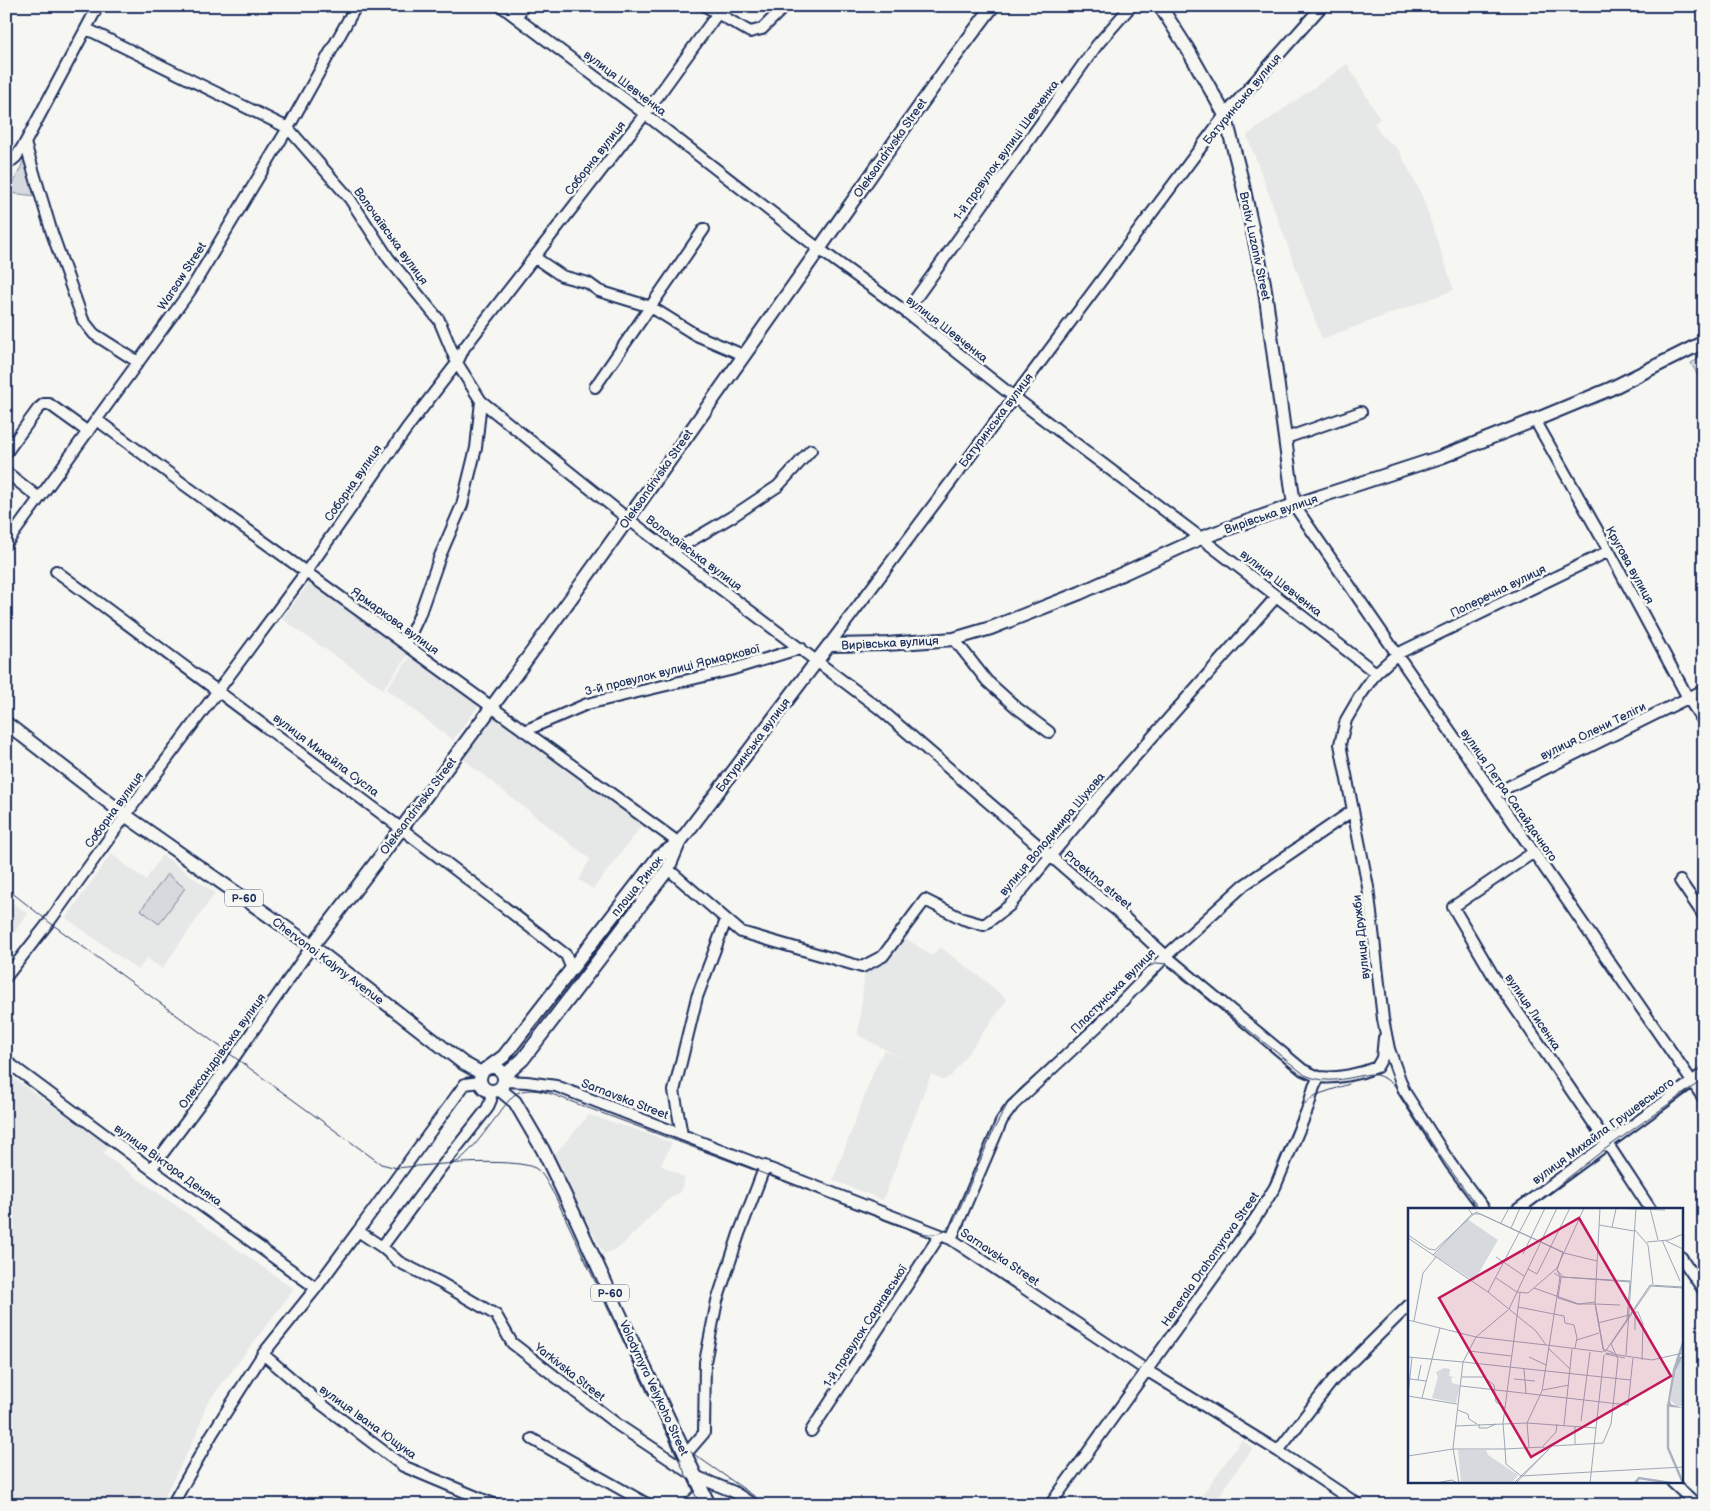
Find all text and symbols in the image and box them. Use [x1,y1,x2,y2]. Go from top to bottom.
street label: вулиця Шевченка [580,47,669,119]
street label: Батуринська вулиця [1200,51,1285,148]
street label: 1-й провулок вулиці Шевченка [950,77,1062,223]
street label: Oleksandrivska Street [850,95,931,201]
street label: Соборна вулиця [562,118,629,198]
street label: Волочаївська вулиця [350,185,431,288]
street label: Brativ Luzaniv Street [1236,190,1273,302]
street label: Warsaw Street [155,239,210,313]
street label: вулиця Шевченка [903,293,991,366]
street label: Батуринська вулиця [956,370,1037,470]
street label: Oleksandrivska Street [616,426,697,532]
street label: Соборна вулиця [321,442,386,525]
street label: Вирівська вулиця [1223,491,1320,537]
street label: Волочаївська вулиця [643,512,745,595]
street label: Кругова вулиця [1602,524,1657,607]
street label: вулиця Шевченка [1237,547,1325,620]
street label: Поперечна вулиця [1448,562,1549,621]
street label: Ярмаркова вулиця [348,584,442,659]
street label: Вирівська вулиця [841,633,940,654]
street label: 3-й провулок вулиці Ярмаркової [583,641,762,700]
street label: Батуринська вулиця [713,695,794,795]
street label: вулиця Олени Теліги [1538,699,1649,764]
street label: вулиця Михайла Сусла [270,711,382,800]
street label: вулиця Петра Сагайдачного [1457,726,1560,865]
street label: Oleksandrivska Street [377,754,460,858]
street label: Соборна вулиця [82,769,147,851]
street label: вулиця Володимира Шухова [996,770,1108,899]
street label: Proektna street [1061,848,1135,913]
street label: площа Ринок [608,852,667,920]
road number: Р-60 [225,890,263,906]
street label: вулиця Дружби [1350,894,1373,980]
street label: Chervonoi Kalyny Avenue [269,914,387,1008]
street label: Пластунська вулиця [1068,945,1159,1037]
street label: вулиця Лисенка [1501,971,1564,1053]
street label: Олександрівська вулиця [176,990,269,1112]
street label: вулиця Михайла Грушевського [1530,1075,1677,1188]
street label: Sarnavska Street [579,1076,671,1123]
street label: вулиця Віктора Деняка [111,1121,225,1210]
street label: Henerala Drahomyrova Street [1158,1189,1263,1329]
inset map [1408,1208,1682,1484]
street label: Sarnavska Street [957,1225,1042,1290]
street label: 1-й провулок Сарнавської [820,1261,911,1390]
road number: Р-60 [591,1285,629,1302]
street label: Volodymyra Velykoho Street [616,1318,692,1459]
street label: Yarkivska Street [531,1340,608,1405]
street label: вулиця Івана Ющука [316,1382,419,1463]

